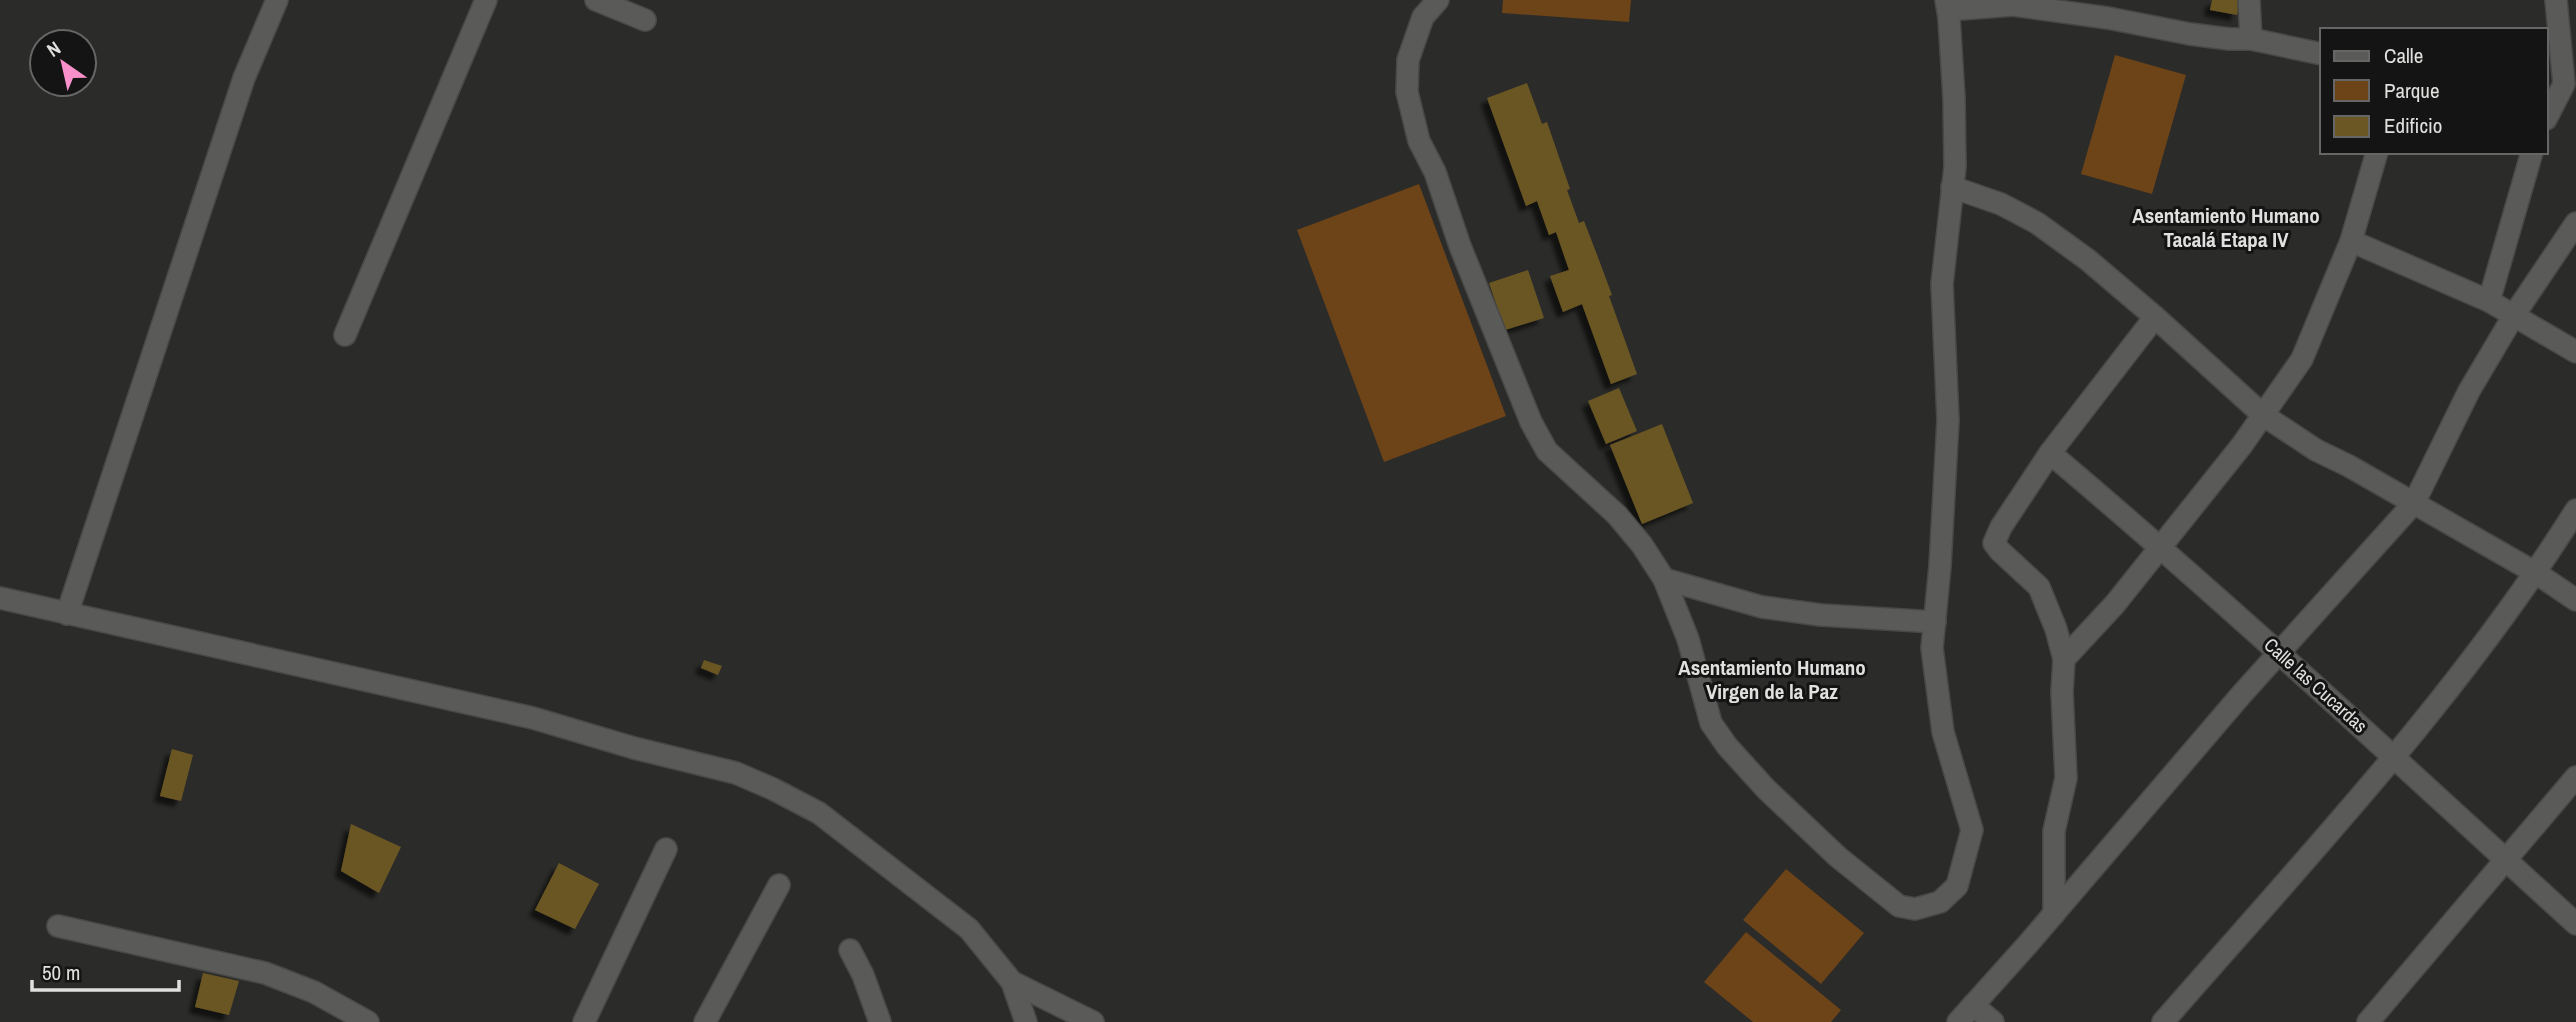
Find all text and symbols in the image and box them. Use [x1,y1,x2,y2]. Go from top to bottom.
north arrow [28,28,98,98]
legend [2320,28,2548,154]
text: N [42,35,65,63]
text: Calle [2384,41,2423,70]
text: Parque [2384,76,2440,105]
text: Edificio [2384,111,2442,140]
district label: Asentamiento Humano Tacalá Etapa IV [2132,201,2320,254]
street label: Calle las Cucardas [2259,632,2373,739]
district label: Asentamiento Humano Virgen de la Paz [1678,653,1866,706]
scale bar [32,948,178,992]
text: 50 m [42,958,80,987]

